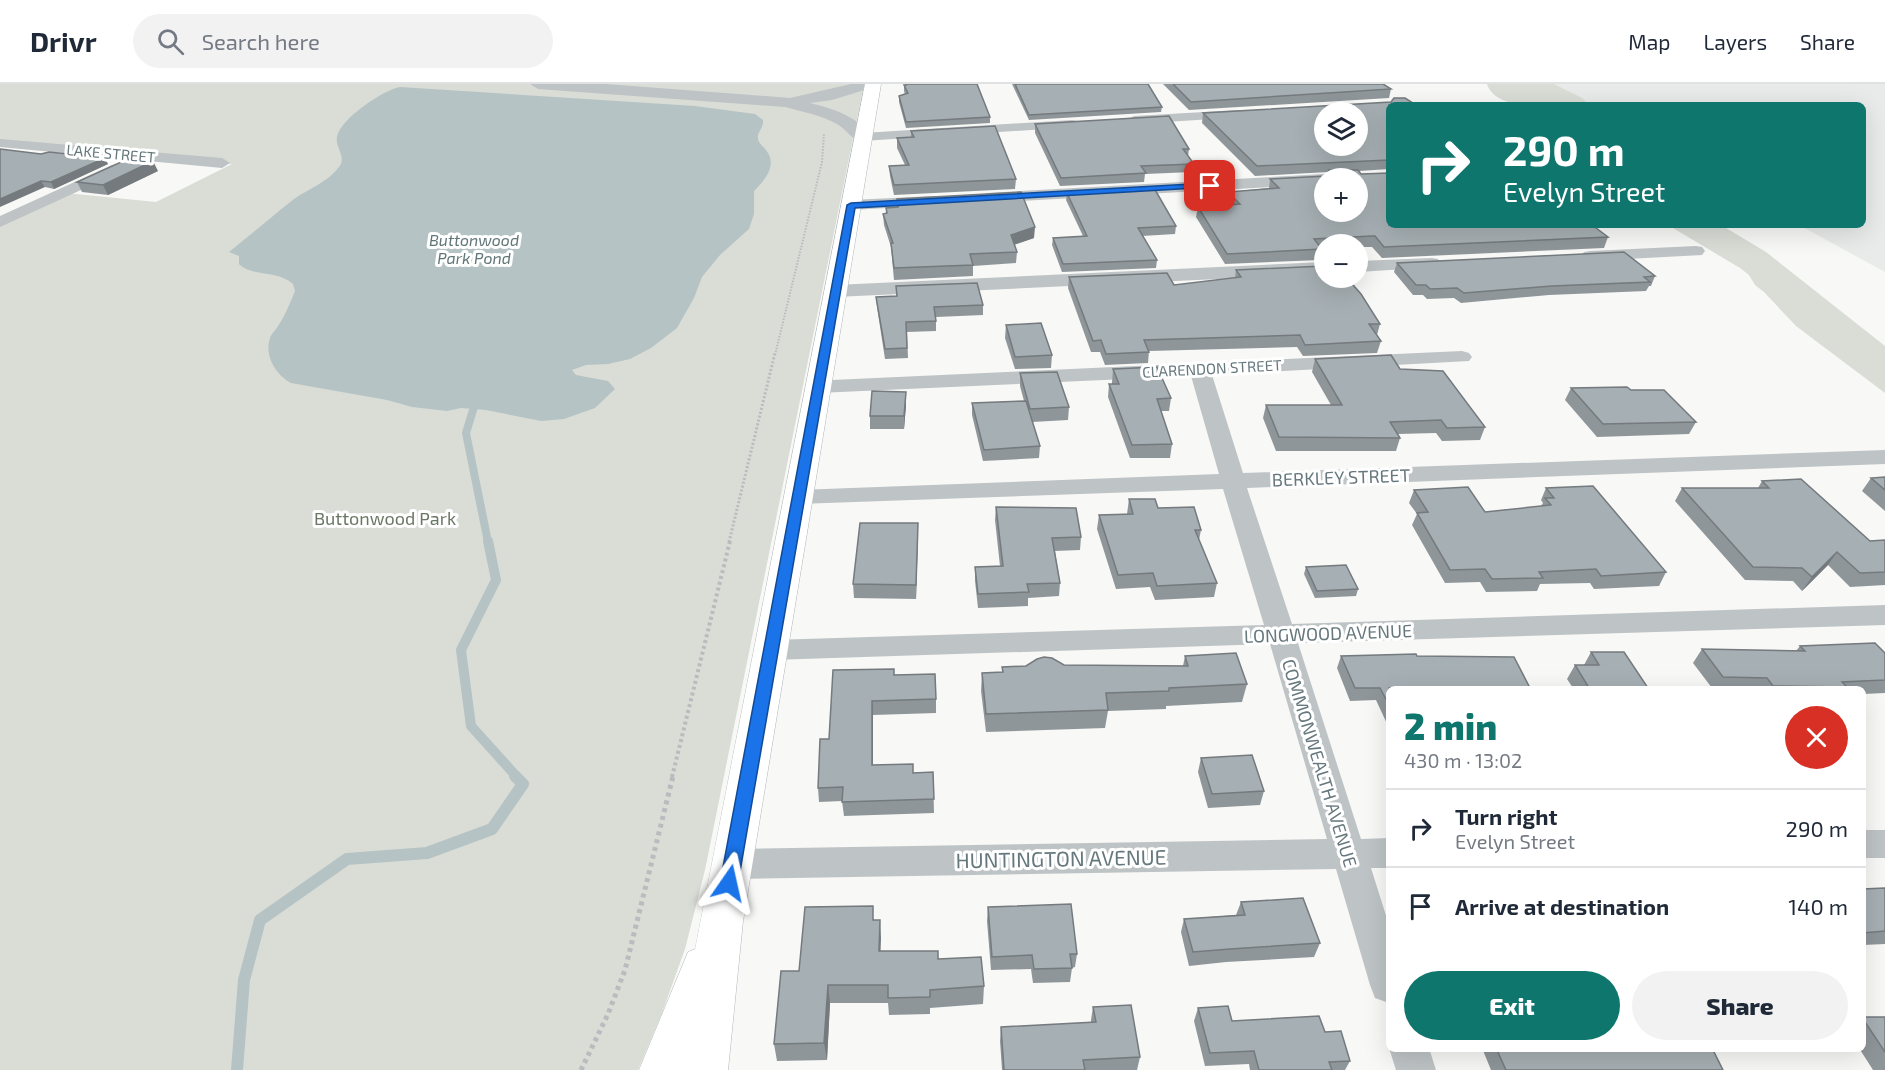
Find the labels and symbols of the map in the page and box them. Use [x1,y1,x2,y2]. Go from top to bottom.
street label: LAKE STREET [66,140,157,166]
pin [1184,160,1235,211]
water label: Buttonwood Park Pond [429,230,519,267]
street label: CLARENDON STREET [1142,355,1282,381]
street label: BERKLEY STREET [1271,464,1411,490]
park label: Buttonwood Park [314,507,456,529]
street label: LONGWOOD AVENUE [1244,619,1412,647]
street label: COMMONWEALTH AVENUE [1278,656,1362,870]
street label: HUNTINGTON AVENUE [955,844,1167,872]
position arrow [697,851,761,915]

